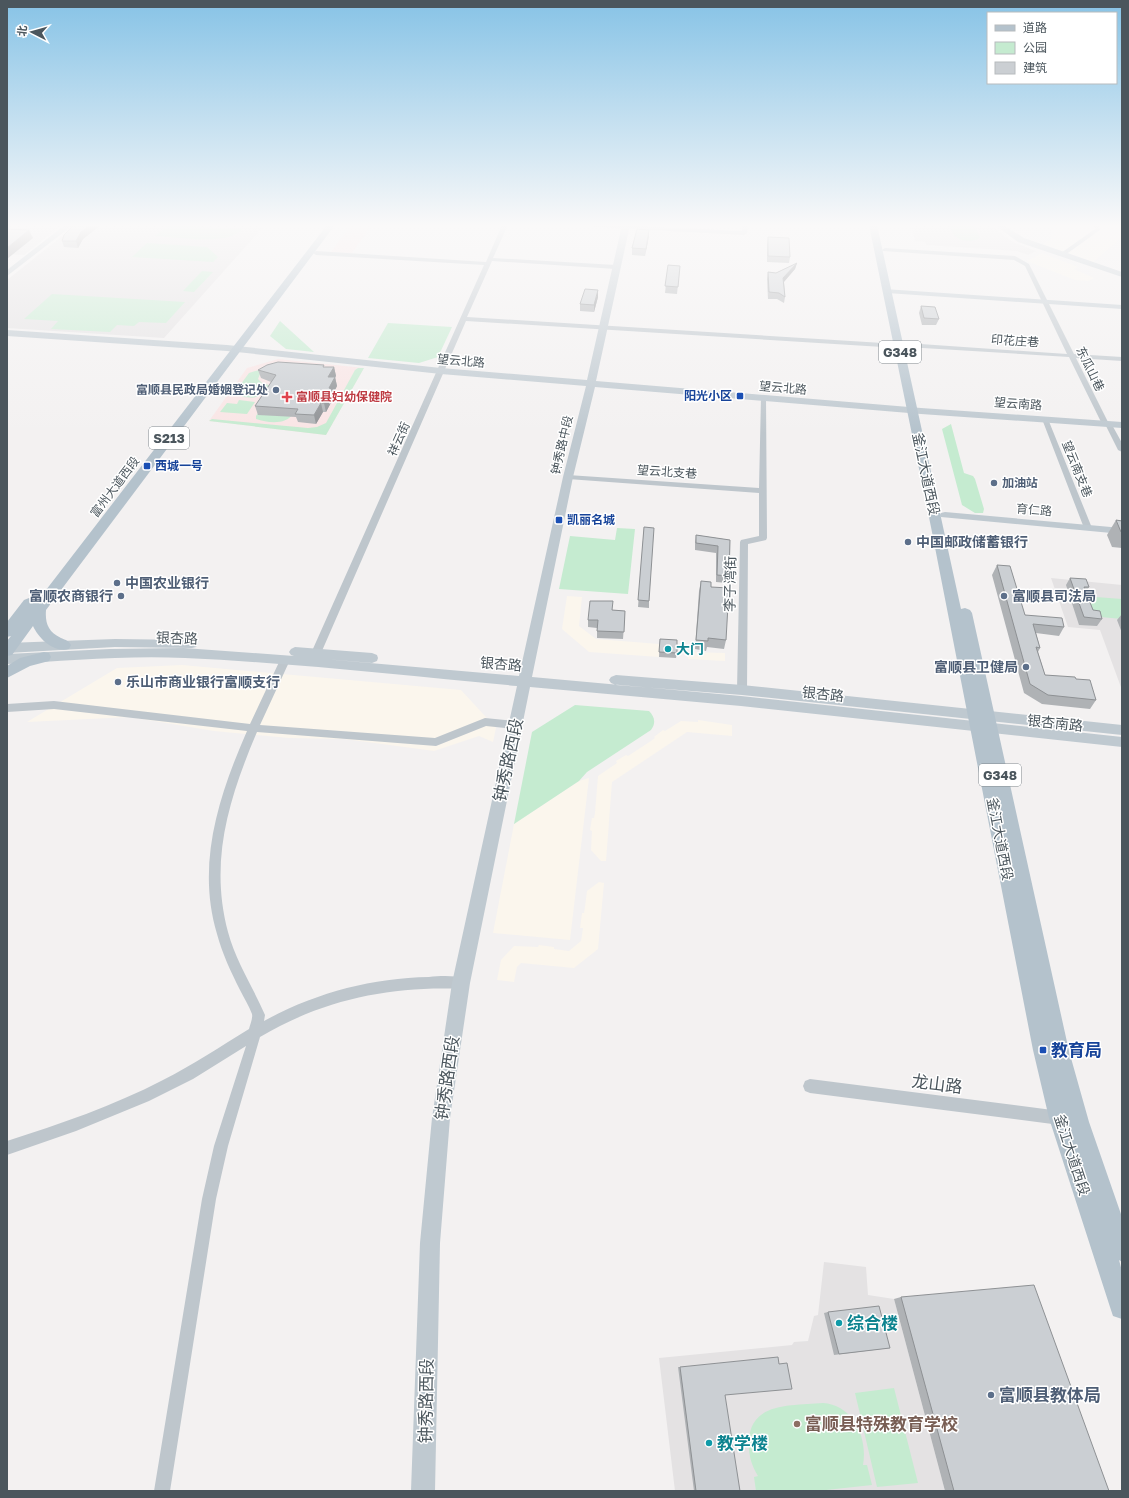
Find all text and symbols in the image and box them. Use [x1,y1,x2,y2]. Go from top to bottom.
north arrow [12,12,52,52]
legend [987,12,1117,84]
text: 道路 [1023,20,1047,35]
text: 北 [15,25,29,37]
text: 公园 [1023,40,1047,55]
text: 建筑 [1023,60,1047,75]
street label: 印花庄巷 [991,331,1040,350]
road number: G348 [879,341,921,363]
street label: 东瓜山巷 [1073,344,1108,394]
street label: 望云北路 [436,351,486,370]
street label: 望云北路 [758,378,808,397]
place label: 富顺县民政局婚姻登记处 [136,382,268,397]
marker: 富顺县民政局婚姻登记处 [271,385,281,395]
place label: 阳光小区 [684,388,732,403]
place label: 富顺县妇幼保健院 [296,389,392,404]
marker: 富顺县妇幼保健院 [281,391,293,403]
marker: 阳光小区 [735,391,745,401]
street label: 望云南路 [994,394,1043,413]
street label: 钟秀路中段 [547,414,576,476]
street label: 祥云街 [384,419,413,458]
road number: S213 [149,427,189,449]
street label: 釜江大道西段 [909,431,944,517]
street label: 望云南支巷 [1059,438,1096,499]
street label: 富州大道西段 [87,453,142,520]
place label: 西城一号 [155,458,203,473]
marker: 西城一号 [142,461,152,471]
street label: 望云北支巷 [637,462,697,481]
place label: 加油站 [1002,475,1038,490]
marker: 加油站 [989,478,999,488]
street label: 育仁路 [1015,500,1053,519]
place label: 凯丽名城 [567,512,615,527]
marker: 凯丽名城 [554,515,564,525]
place label: 中国邮政储蓄银行 [916,533,1028,550]
marker: 中国邮政储蓄银行 [903,537,913,547]
street label: 李子湾街 [721,556,738,612]
place label: 中国农业银行 [125,574,209,591]
marker: 中国农业银行 [112,578,122,588]
place label: 富顺农商银行 [29,587,113,604]
place label: 富顺县司法局 [1012,587,1096,604]
marker: 富顺农商银行 [116,591,126,601]
marker: 富顺县司法局 [999,591,1009,601]
street label: 银杏路 [156,628,198,647]
place label: 大门 [676,640,704,657]
marker: 大门 [663,644,673,654]
street label: 银杏路 [479,653,523,674]
place label: 富顺县卫健局 [934,658,1018,675]
marker: 富顺县卫健局 [1021,662,1031,672]
place label: 乐山市商业银行富顺支行 [126,673,280,690]
marker: 乐山市商业银行富顺支行 [113,677,123,687]
street label: 银杏路 [801,683,845,704]
street label: 银杏南路 [1026,711,1084,734]
street label: 钟秀路西段 [488,716,527,804]
road number: G348 [979,764,1021,786]
street label: 釜江大道西段 [984,796,1017,882]
street label: 钟秀路西段 [430,1034,463,1121]
place label: 教育局 [1051,1039,1102,1060]
marker: 教育局 [1038,1045,1048,1055]
street label: 龙山路 [910,1070,964,1097]
street label: 釜江大道西段 [1051,1112,1094,1197]
place label: 综合楼 [847,1312,898,1333]
marker: 综合楼 [834,1318,844,1328]
street label: 钟秀路西段 [414,1358,437,1444]
place label: 富顺县教体局 [999,1384,1101,1405]
marker: 富顺县教体局 [986,1390,996,1400]
place label: 富顺县特殊教育学校 [805,1413,958,1434]
marker: 富顺县特殊教育学校 [792,1419,802,1429]
place label: 教学楼 [717,1432,768,1453]
marker: 教学楼 [704,1438,714,1448]

